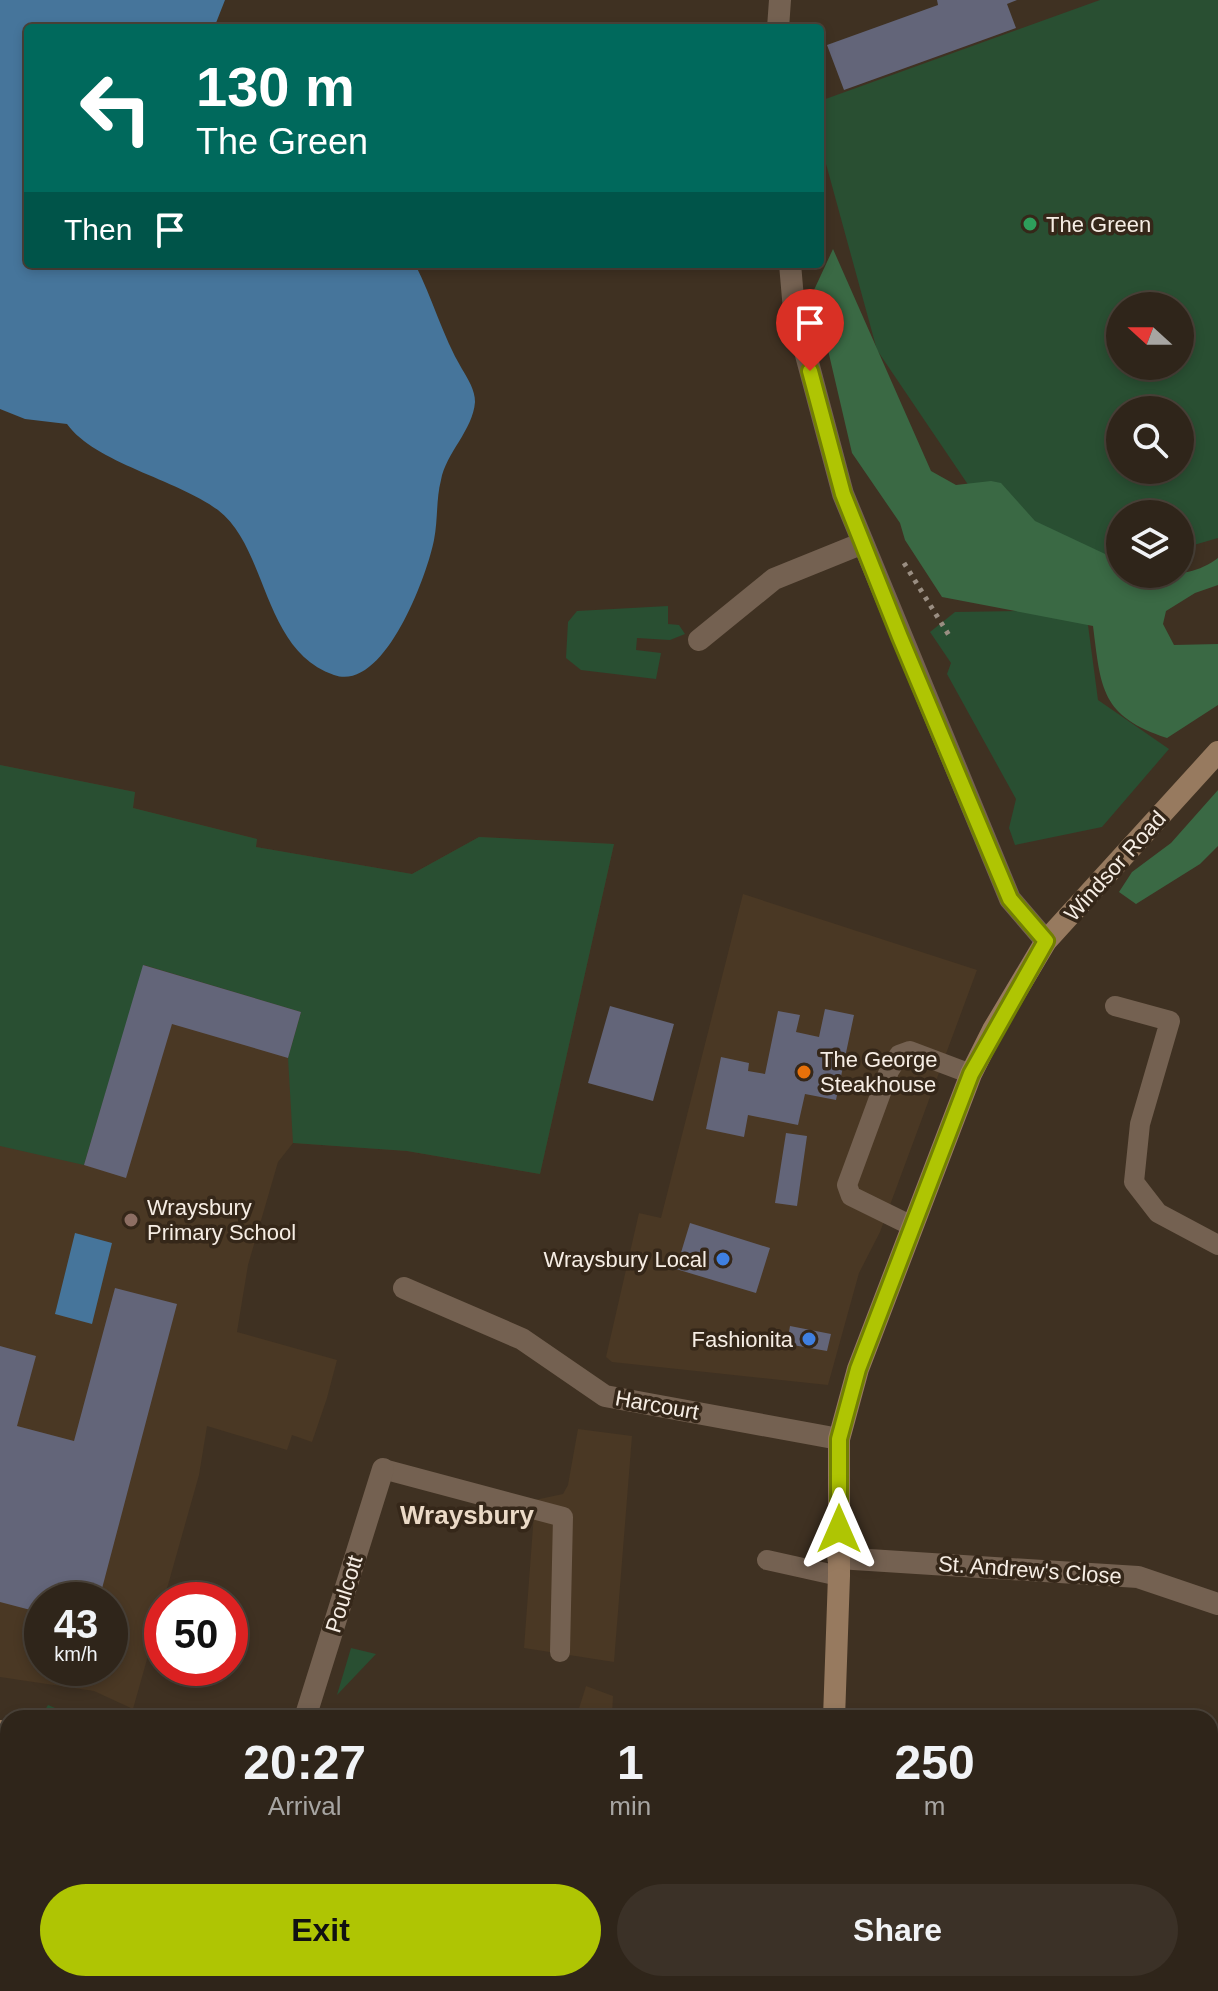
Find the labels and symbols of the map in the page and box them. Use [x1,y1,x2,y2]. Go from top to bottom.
place label: The Green [1046,212,1151,237]
marker: The Green [1021,215,1039,233]
pin [776,289,844,371]
north arrow [1106,292,1194,380]
street label: Windsor Road [1059,806,1171,926]
place label: The George Steakhouse [820,1047,937,1097]
marker: The George Steakhouse [795,1063,813,1081]
place label: Wraysbury Primary School [147,1195,296,1245]
marker: Wraysbury Primary School [122,1211,140,1229]
place label: Wraysbury Local [544,1247,707,1272]
marker: Wraysbury Local [714,1250,732,1268]
place label: Fashionita [691,1327,794,1352]
marker: Fashionita [800,1330,818,1348]
street label: Harcourt [613,1385,701,1425]
position arrow [797,1487,881,1571]
district label: Wraysbury [400,1500,534,1530]
street label: St. Andrew's Close [937,1551,1123,1589]
street label: Poulcott [320,1552,368,1636]
speed limit sign: 50 [144,1582,248,1686]

